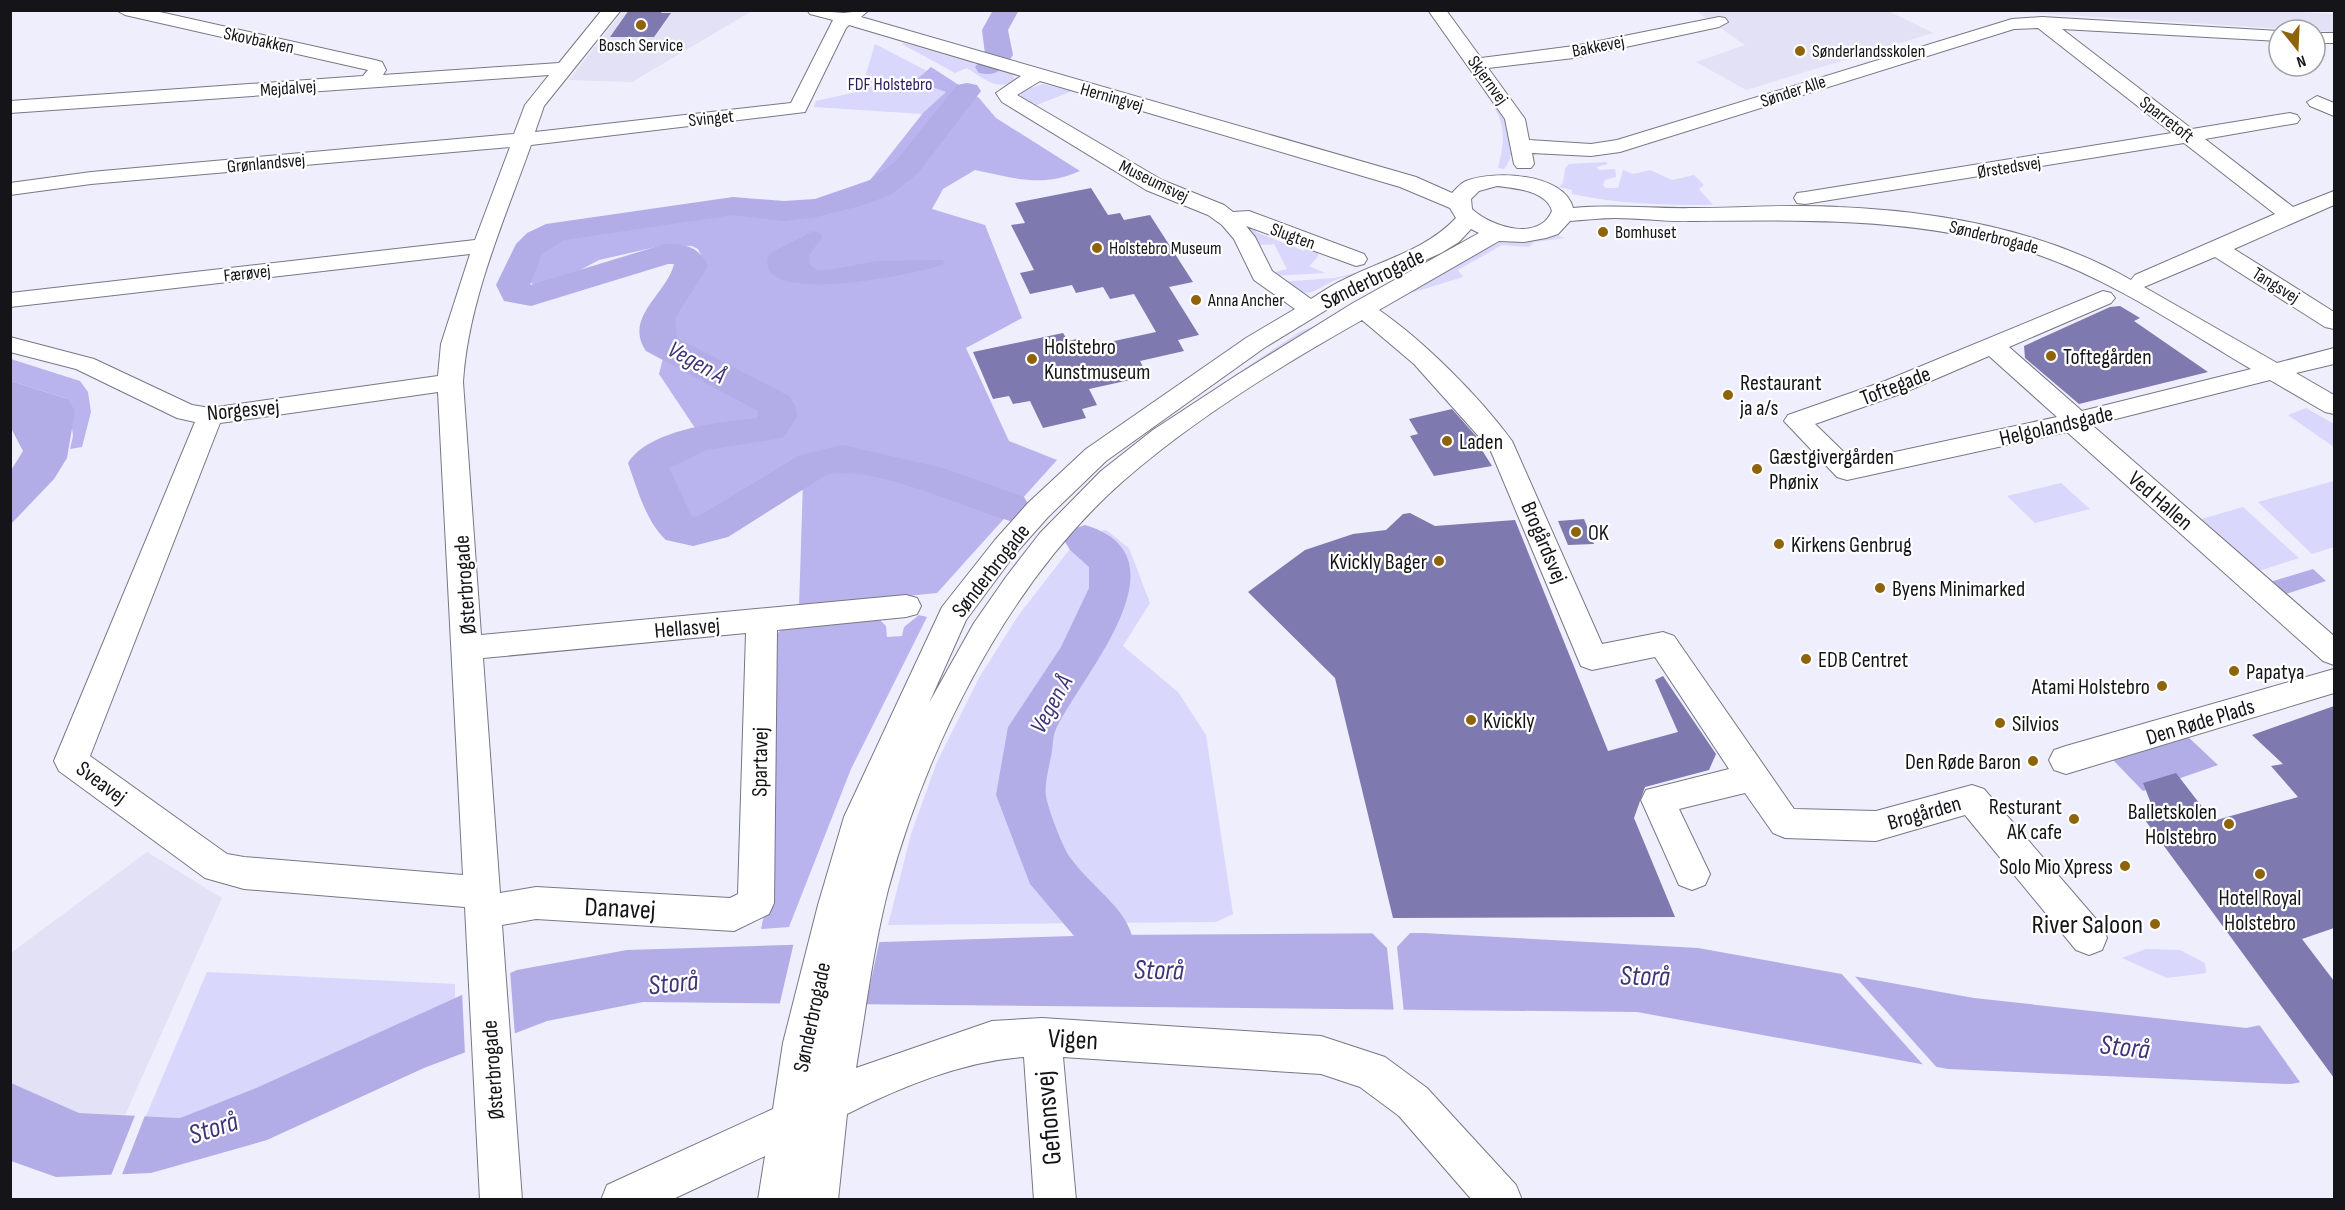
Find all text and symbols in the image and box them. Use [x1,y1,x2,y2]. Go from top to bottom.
marker: Bosch Service [634,18,648,32]
north arrow [2267,18,2327,78]
street label: Skovbakken [222,23,296,58]
street label: Bakkevej [1570,31,1626,62]
place label: Bosch Service [599,35,683,56]
place label: Sønderlandsskolen [1812,41,1925,62]
marker: Sønderlandsskolen [1793,44,1807,58]
text: N [2294,50,2308,71]
street label: Skjernvej [1463,52,1512,109]
street label: Sønder Alle [1758,71,1829,112]
park label: FDF Holstebro [848,74,932,95]
street label: Mejdalvej [259,76,317,101]
street label: Herningvej [1078,79,1146,116]
street label: Sparretoft [2136,92,2198,147]
street label: Svinget [687,106,735,131]
street label: Grønlandsvej [226,150,306,177]
street label: Ørstedsvej [1976,152,2042,183]
street label: Museumsvej [1116,156,1192,207]
street label: Sønderbrogade [1947,216,2041,259]
street label: Slugten [1268,219,1318,254]
place label: Bomhuset [1615,222,1677,243]
marker: Bomhuset [1596,225,1610,239]
place label: Holstebro Museum [1109,238,1222,259]
marker: Holstebro Museum [1090,241,1104,255]
street label: Sønderbrogade [1317,243,1429,316]
street label: Færøvej [223,261,271,286]
street label: Tangsvej [2248,263,2303,308]
place label: Anna Ancher [1207,290,1284,311]
marker: Anna Ancher [1189,293,1203,307]
place label: Holstebro Kunstmuseum [1044,334,1150,386]
water label: Vegen Å [663,335,731,390]
place label: Toftegården [2063,344,2152,371]
marker: Toftegården [2044,349,2058,363]
marker: Holstebro Kunstmuseum [1025,352,1039,366]
street label: Toftegade [1857,361,1935,412]
place label: Restaurant ja a/s [1739,370,1822,422]
marker: Restaurant ja a/s [1721,388,1735,402]
street label: Norgesvej [206,394,281,427]
street label: Helgolandsgade [1997,400,2116,453]
place label: Laden [1459,429,1503,456]
marker: Laden [1440,434,1454,448]
place label: Gæstgivergården Phønix [1769,444,1894,496]
marker: Gæstgivergården Phønix [1750,462,1764,476]
street label: Ved Hallen [2122,466,2198,537]
street label: Brogårdsvej [1514,498,1573,587]
street label: Sønderbrogade [946,519,1036,623]
place label: OK [1588,520,1609,547]
marker: OK [1569,525,1583,539]
place label: Kirkens Genbrug [1791,532,1912,559]
street label: Østerbrogade [449,534,482,636]
marker: Kirkens Genbrug [1772,537,1786,551]
place label: Kvickly Bager [1330,549,1427,576]
marker: Kvickly Bager [1432,554,1446,568]
place label: Byens Minimarked [1892,576,2025,603]
marker: Byens Minimarked [1873,581,1887,595]
street label: Hellasvej [653,612,721,645]
place label: EDB Centret [1818,647,1909,674]
marker: EDB Centret [1799,652,1813,666]
place label: Papatya [2246,659,2304,686]
marker: Papatya [2227,664,2241,678]
water label: Vegen Å [1024,670,1079,738]
place label: Atami Holstebro [2031,674,2150,701]
marker: Atami Holstebro [2155,679,2169,693]
street label: Den Røde Plads [2143,693,2258,752]
place label: Kvickly [1483,708,1535,735]
place label: Silvios [2012,711,2059,738]
marker: Kvickly [1464,713,1478,727]
marker: Silvios [1993,716,2007,730]
street label: Spartavej [746,727,775,797]
place label: Den Røde Baron [1905,749,2021,776]
marker: Den Røde Baron [2026,754,2040,768]
street label: Sveavej [71,756,132,811]
street label: Brogården [1885,790,1964,837]
place label: Resturant AK cafe [1989,794,2062,846]
place label: Balletskolen Holstebro [2128,799,2217,851]
marker: Resturant AK cafe [2067,812,2081,826]
marker: Balletskolen Holstebro [2222,817,2236,831]
place label: Solo Mio Xpress [1999,854,2113,881]
marker: Solo Mio Xpress [2118,859,2132,873]
marker: Hotel Royal Holstebro [2253,867,2267,881]
place label: Hotel Royal Holstebro [2219,885,2301,937]
street label: Danavej [584,891,656,927]
place label: River Saloon [2031,909,2143,941]
marker: River Saloon [2148,917,2162,931]
water label: Storå [1134,954,1185,987]
street label: Sønderbrogade [788,960,837,1075]
water label: Storå [1620,960,1671,993]
water label: Storå [647,964,700,1003]
street label: Østerbrogade [477,1019,510,1121]
street label: Vigen [1047,1023,1099,1057]
water label: Storå [2098,1028,2152,1067]
street label: Gefionsvej [1029,1069,1069,1166]
water label: Storå [185,1105,243,1152]

